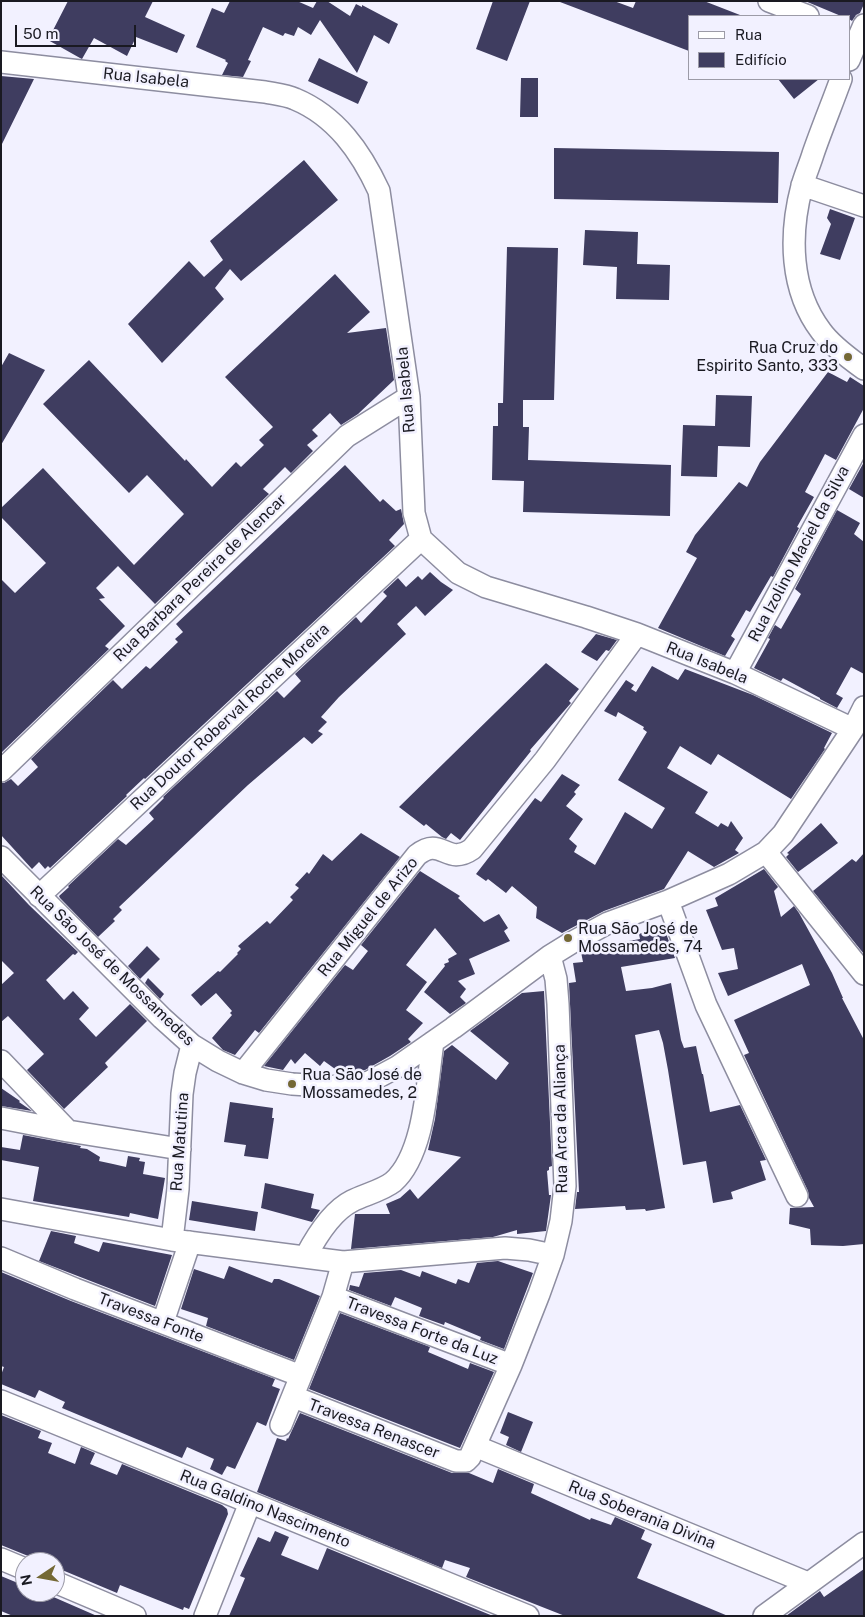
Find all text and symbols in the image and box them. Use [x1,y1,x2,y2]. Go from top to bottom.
scale bar [18,15,139,47]
legend [688,15,850,80]
text: 50 m [23,25,58,42]
text: Rua [735,26,762,43]
text: Edifício [735,51,787,68]
street label: Rua Isabela [102,64,190,92]
place label: Rua Cruz do Espirito Santo, 333 [696,338,838,376]
street label: Rua Isabela [393,346,419,434]
marker: Rua Cruz do Espirito Santo, 333 [842,351,854,363]
street label: Rua Izolino Maciel da Silva [744,463,854,645]
street label: Rua Barbara Pereira de Alencar [110,490,290,666]
street label: Rua Doutor Roberval Roche Moreira [127,620,333,814]
street label: Rua Isabela [663,638,751,688]
street label: Rua Miguel de Arizo [314,853,422,981]
street label: Rua São José de Mossamedes [26,882,198,1050]
place label: Rua São José de Mossamedes, 74 [578,919,703,957]
marker: Rua São José de Mossamedes, 74 [562,932,574,944]
street label: Rua Arca da Aliança [550,1044,572,1194]
place label: Rua São José de Mossamedes, 2 [302,1065,422,1103]
marker: Rua São José de Mossamedes, 2 [286,1078,298,1090]
street label: Rua Matutina [167,1092,193,1192]
street label: Travessa Fonte [95,1289,207,1347]
street label: Travessa Forte da Luz [343,1293,501,1369]
street label: Travessa Renascer [306,1395,442,1463]
street label: Rua Galdino Nascimento [177,1466,353,1552]
street label: Rua Soberania Divina [566,1477,718,1553]
north arrow [15,1552,65,1602]
text: N [17,1573,35,1587]

